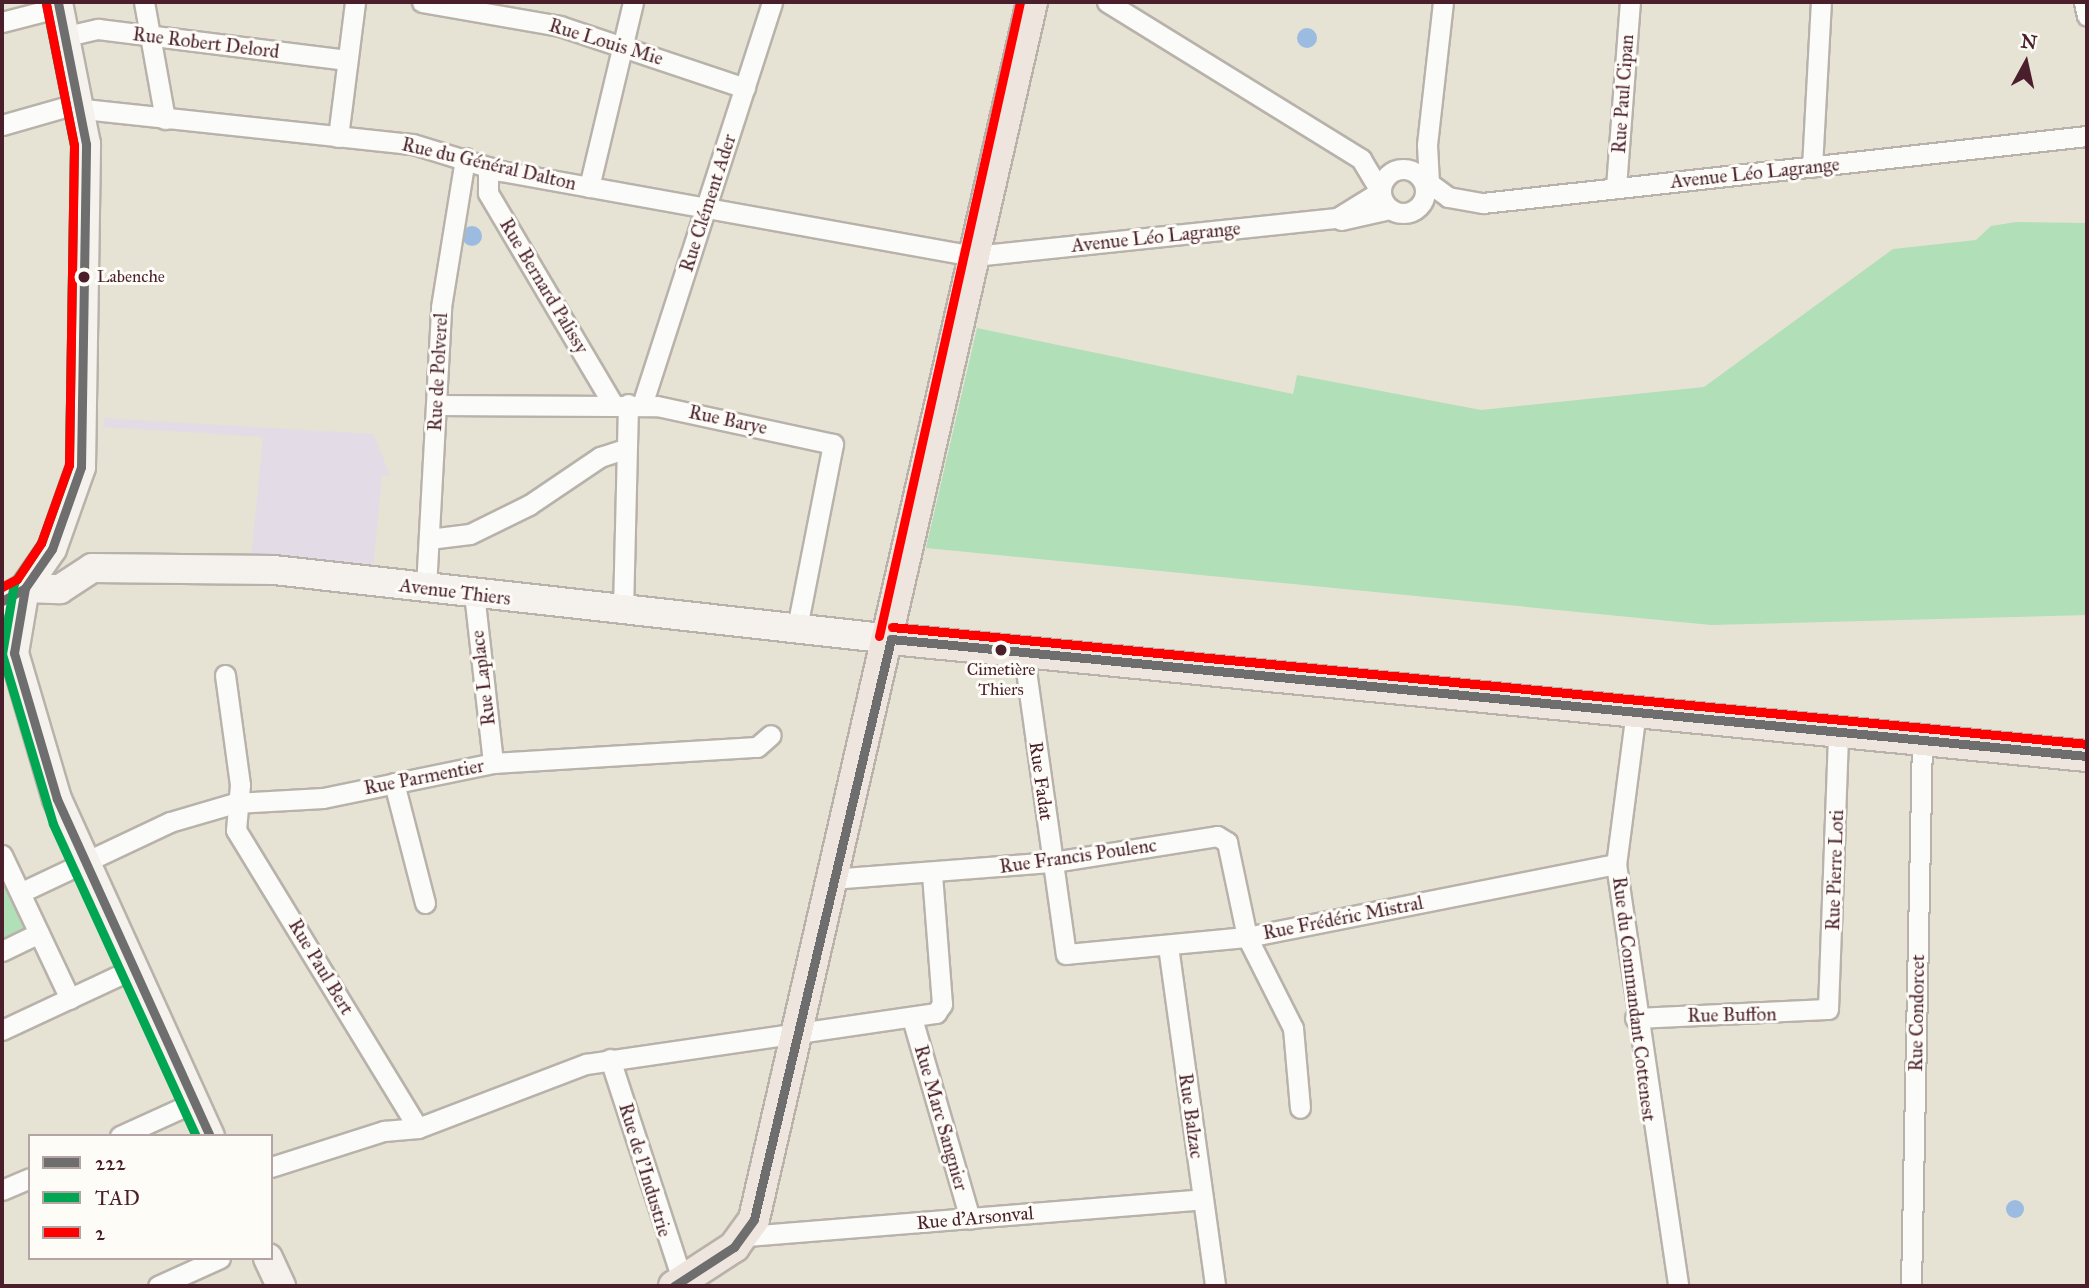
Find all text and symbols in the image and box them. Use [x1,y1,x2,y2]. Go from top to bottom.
street label: Rue Louis Mie [546,14,666,70]
street label: Rue Robert Delord [131,23,281,63]
north arrow [1991,28,2061,98]
text: N [2019,29,2039,54]
street label: Rue Paul Cipan [1607,34,1639,154]
street label: Rue Clément Ader [675,131,741,275]
street label: Rue du Général Dalton [400,133,578,195]
street label: Avenue Léo Lagrange [1669,153,1841,193]
street label: Rue Bernard Palissy [495,214,593,358]
street label: Avenue Léo Lagrange [1070,217,1242,257]
place label: Labenche [97,267,165,287]
marker: Labenche [77,270,91,284]
street label: Rue de Polverel [424,312,452,432]
street label: Rue Barye [687,401,769,439]
street label: Avenue Thiers [398,574,512,610]
street label: Rue Laplace [466,629,500,727]
marker: Cimetière Thiers [994,643,1008,657]
place label: Cimetière Thiers [967,660,1035,700]
street label: Rue Fadat [1024,740,1058,822]
street label: Rue Parmentier [362,754,486,800]
street label: Rue Pierre Loti [1821,809,1849,931]
street label: Rue Francis Poulenc [998,834,1158,878]
street label: Rue du Commandant Cottenest [1608,875,1660,1123]
street label: Rue Frédéric Mistral [1261,891,1425,945]
street label: Rue Paul Bert [284,915,358,1019]
street label: Rue Condorcet [1905,954,1929,1072]
street label: Rue Buffon [1687,1003,1777,1027]
street label: Rue Marc Sangnier [909,1042,973,1194]
street label: Rue Balzac [1174,1072,1208,1160]
street label: Rue de l'Industrie [614,1100,676,1240]
legend [28,1134,273,1260]
text: 222 [95,1150,126,1176]
text: TAD [95,1185,140,1211]
street label: Rue d'Arsonval [915,1202,1035,1234]
text: 2 [95,1220,105,1246]

